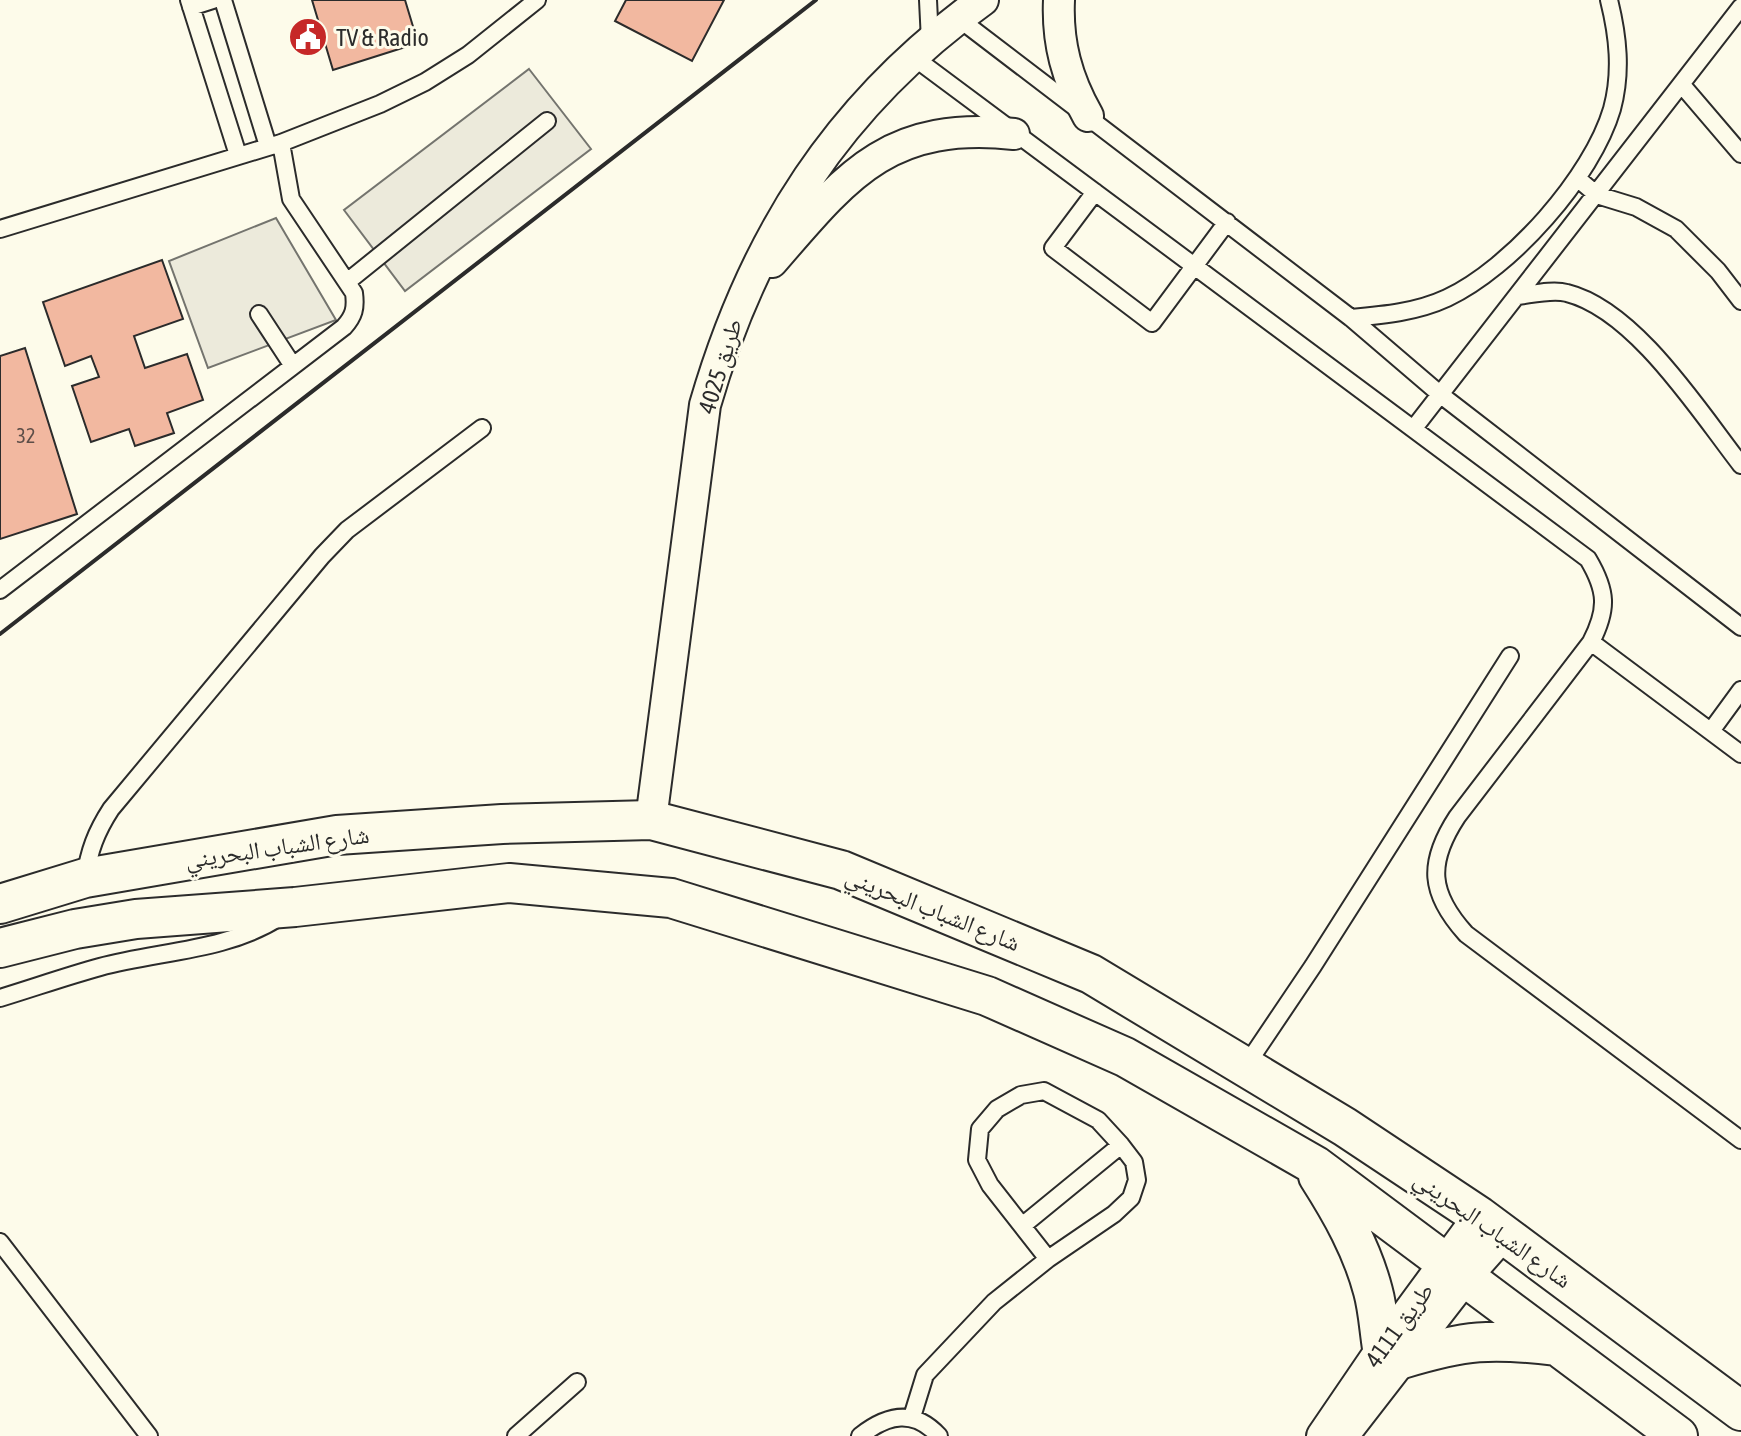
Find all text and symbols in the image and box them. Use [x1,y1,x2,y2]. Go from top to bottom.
public building icon: TV & Radio [287,16,329,58]
place label: TV & Radio [336,24,429,51]
street label: طريق 4025 [693,315,748,417]
house number: 32 [17,424,35,447]
street label: شارع الشباب البحريني [183,821,372,879]
street label: شارع الشباب البحريني [840,862,1024,962]
street label: شارع الشباب البحريني [1406,1165,1577,1298]
street label: طريق 4111 [1359,1278,1439,1373]

